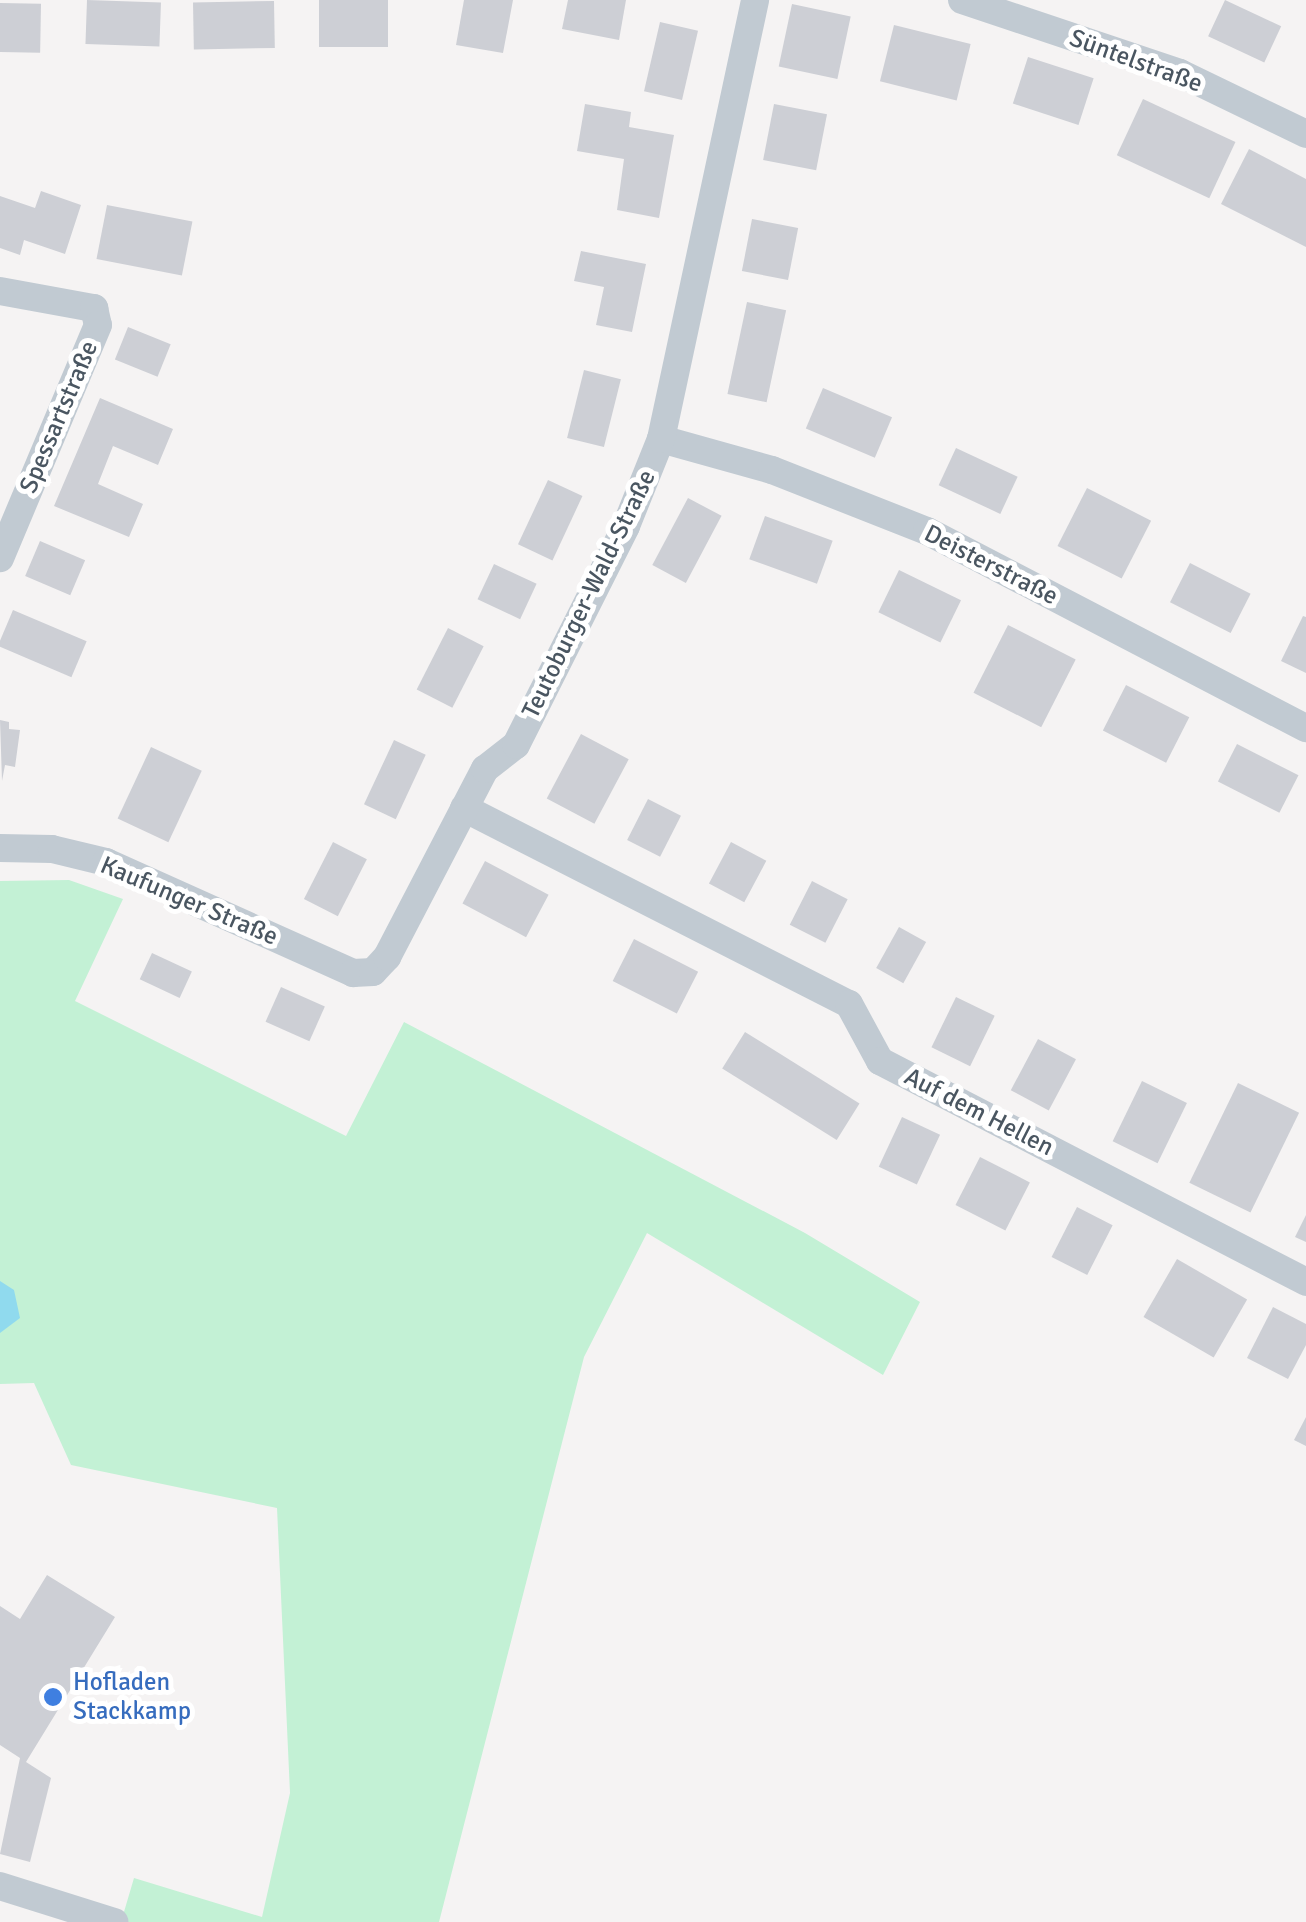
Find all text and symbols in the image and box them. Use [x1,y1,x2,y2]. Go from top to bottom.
street label: Süntelstraße [1065,23,1207,99]
street label: Spessartstraße [13,336,105,498]
street label: Teutoburger-Wald-Straße [516,465,662,723]
street label: Deisterstraße [919,518,1063,612]
street label: Kaufunger Straße [96,850,282,952]
street label: Auf dem Hellen [899,1062,1059,1162]
place label: Hofladen Stackkamp [73,1668,191,1727]
marker: Hofladen Stackkamp [42,1686,64,1708]

